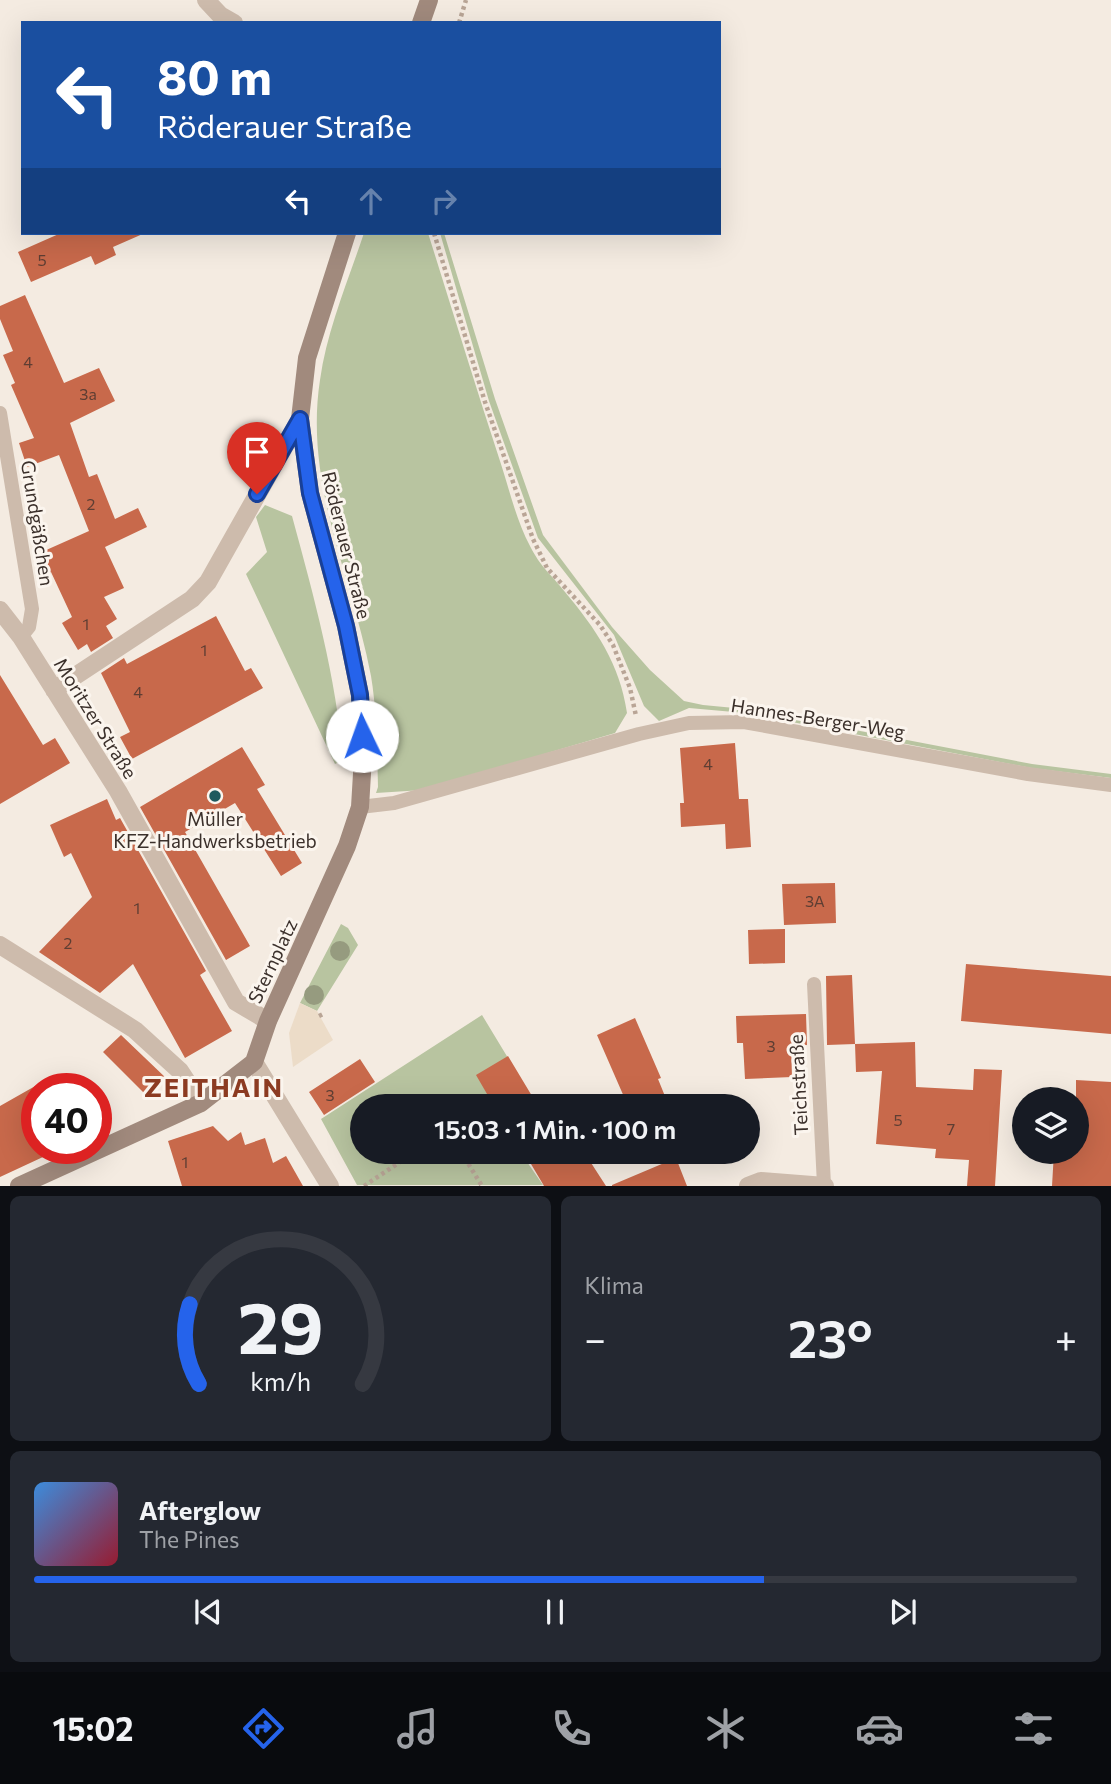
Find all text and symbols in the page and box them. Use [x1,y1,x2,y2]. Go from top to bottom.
text: 80 m [157,45,272,105]
icon: left [42,49,133,140]
text: Röderauer Straße [157,105,412,145]
icon: left [279,182,317,220]
icon: ahead [352,182,390,220]
icon: right [425,182,463,220]
house number: 5 [37,250,47,269]
house number: 4 [23,352,33,371]
house number: 3a [79,384,97,403]
pin [227,422,287,494]
icon: arrive [238,433,276,471]
street label: Grundgäßchen [17,459,59,587]
street label: Röderauer Straße [318,469,376,621]
house number: 2 [87,494,96,513]
house number: 1 [83,614,89,633]
house number: 1 [201,640,207,659]
street label: Moritzer Straße [50,653,142,783]
house number: 4 [133,682,143,701]
street label: Hannes-Berger-Weg [729,693,907,743]
position arrow [325,699,399,773]
house number: 4 [703,754,713,773]
marker: Müller KFZ-Handwerksbetrieb [207,788,223,804]
place label: Müller KFZ-Handwerksbetrieb [113,807,317,852]
house number: 3A [805,891,825,910]
house number: 1 [134,898,140,917]
street label: Sternplatz [242,915,302,1007]
house number: 2 [64,933,73,952]
street label: Teichstraße [784,1034,812,1136]
house number: 3 [766,1036,776,1055]
district label: ZEITHAIN [144,1071,284,1102]
speed limit sign: 40 [21,1073,112,1164]
house number: 3 [325,1085,335,1104]
map controls [1012,1087,1089,1164]
button: layers [1012,1087,1089,1164]
house number: 5 [893,1110,903,1129]
text: 15:03 · 1 Min. · 100 m [434,1113,676,1144]
house number: 7 [947,1119,955,1138]
house number: 1 [182,1152,188,1171]
text: Klima [585,1271,644,1299]
text: 29 [237,1281,323,1370]
text: 23° [788,1305,873,1369]
text: − [585,1314,606,1361]
text: + [1055,1314,1077,1361]
text: km/h [250,1366,311,1396]
text: Afterglow [139,1494,261,1525]
text: The Pines [139,1525,240,1553]
icon: previous [189,1593,227,1631]
icon: pause [536,1593,574,1631]
icon: next [884,1593,922,1631]
icon: directions [239,1704,288,1753]
icon: music [393,1704,442,1753]
icon: phone [547,1704,596,1753]
icon: climate [701,1704,750,1753]
icon: car [855,1704,904,1753]
icon: filters [1009,1704,1058,1753]
text: 15:02 [53,1708,133,1748]

